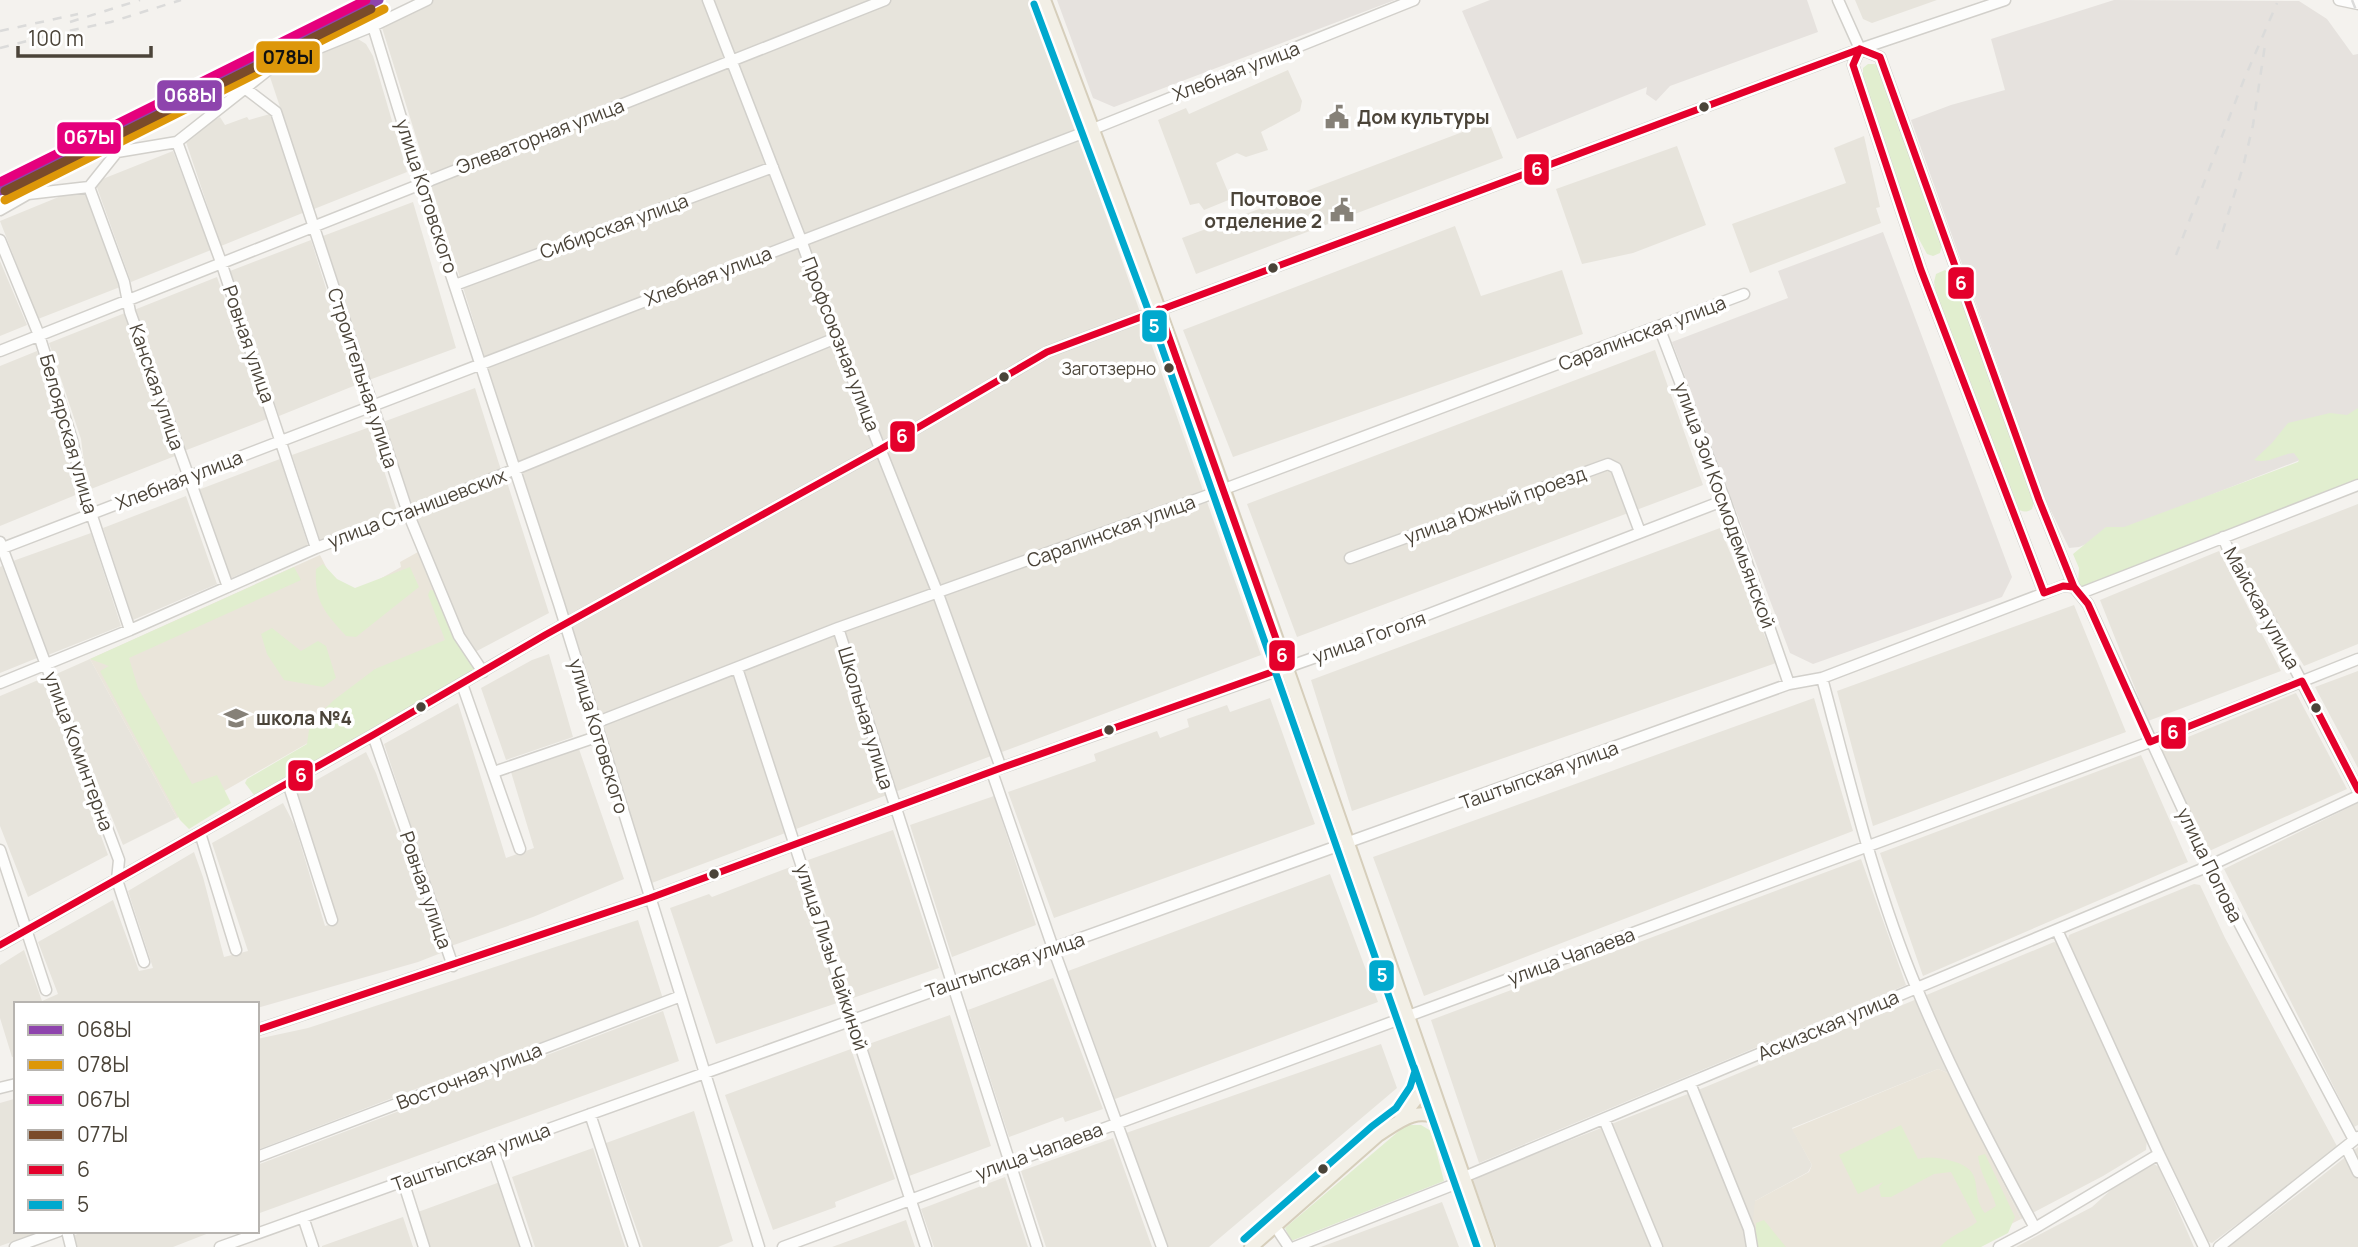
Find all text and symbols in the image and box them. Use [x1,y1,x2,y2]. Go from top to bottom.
scale bar [18,14,150,58]
text: 100 m [28,24,84,52]
street label: Хлебная улица [1169,35,1303,107]
line badge: 078Ы [255,40,321,74]
text: 078Ы [263,44,313,70]
line badge: 068Ы [156,79,223,112]
text: 068Ы [164,82,216,108]
street label: Элеваторная улица [452,92,628,180]
unlabelled marker [1697,100,1711,114]
public building icon: Дом культуры [1323,103,1351,131]
place label: Дом культуры [1357,104,1490,130]
street label: улица Котовского [390,116,464,276]
line badge: 067Ы [56,121,122,155]
text: 067Ы [64,124,114,150]
line badge: 6 [1523,153,1550,186]
text: 6 [1531,156,1543,182]
place label: Почтовое отделение 2 [1204,186,1322,234]
street label: Сибирская улица [536,187,692,265]
public building icon: Почтовое отделение 2 [1328,196,1356,224]
street label: Хлебная улица [641,240,775,312]
street label: Профсоюзная улица [796,253,886,435]
unlabelled marker [1266,261,1280,275]
line badge: 6 [1947,266,1975,300]
text: 6 [1955,270,1967,296]
street label: Ровная улица [217,282,281,406]
street label: Строительная улица [322,285,404,471]
street label: Саралинская улица [1555,289,1729,377]
line badge: 5 [1141,309,1168,343]
text: 5 [1148,313,1160,339]
street label: Канская улица [123,321,191,453]
street label: Белоярская улица [34,351,104,517]
place label: Заготзерно [1062,357,1156,380]
marker: Заготзерно [1162,361,1176,375]
unlabelled marker [997,370,1011,384]
street label: улица Зои Космодемьянской [1668,378,1782,632]
line badge: 6 [889,420,916,453]
text: 6 [896,423,908,449]
street label: Хлебная улица [112,444,246,516]
street label: улица Южный проезд [1401,460,1589,550]
street label: улица Станишевских [324,462,510,554]
street label: Саралинская улица [1023,488,1199,574]
street label: Майская улица [2218,542,2306,674]
street label: улица Гоголя [1309,605,1429,669]
line badge: 6 [1268,639,1296,672]
text: 6 [1276,642,1288,668]
street label: Школьная улица [832,643,900,793]
street label: улица Котовского [563,655,635,817]
street label: улица Коминтерна [38,668,120,834]
unlabelled marker [414,700,428,714]
unlabelled marker [2309,701,2323,715]
school or university icon: школа №4 [222,704,250,732]
place label: школа №4 [256,705,352,731]
line badge: 6 [2160,716,2187,750]
text: 6 [2167,719,2179,745]
unlabelled marker [1102,723,1116,737]
street label: Таштыпская улица [1456,734,1622,816]
line badge: 6 [287,759,314,792]
text: 6 [295,762,307,788]
street label: улица Попова [2171,803,2249,927]
street label: Ровная улица [394,828,458,952]
street label: улица Лизы Чайкиной [790,860,874,1054]
unlabelled marker [707,867,721,881]
street label: улица Чапаева [1504,921,1638,991]
street label: Таштыпская улица [922,926,1088,1004]
line badge: 5 [1368,959,1395,992]
text: 5 [1376,962,1388,988]
street label: Аскизская улица [1753,984,1903,1066]
legend [14,1002,259,1233]
text: 068Ы [77,1015,132,1043]
street label: Восточная улица [392,1036,546,1116]
text: 078Ы [77,1050,129,1078]
text: 067Ы [77,1085,130,1113]
street label: Таштыпская улица [388,1116,554,1198]
street label: улица Чапаева [972,1116,1106,1186]
text: 077Ы [77,1120,128,1148]
text: 6 [77,1155,90,1183]
unlabelled marker [1316,1162,1330,1176]
text: 5 [77,1190,89,1218]

